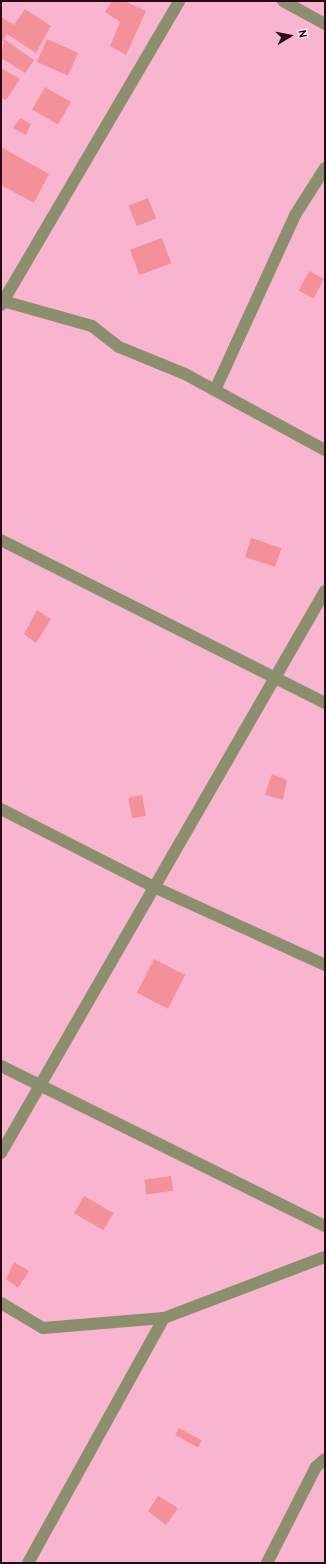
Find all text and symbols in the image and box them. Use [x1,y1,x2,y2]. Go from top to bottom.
north arrow [270,16,310,56]
text: N [294,29,309,39]

